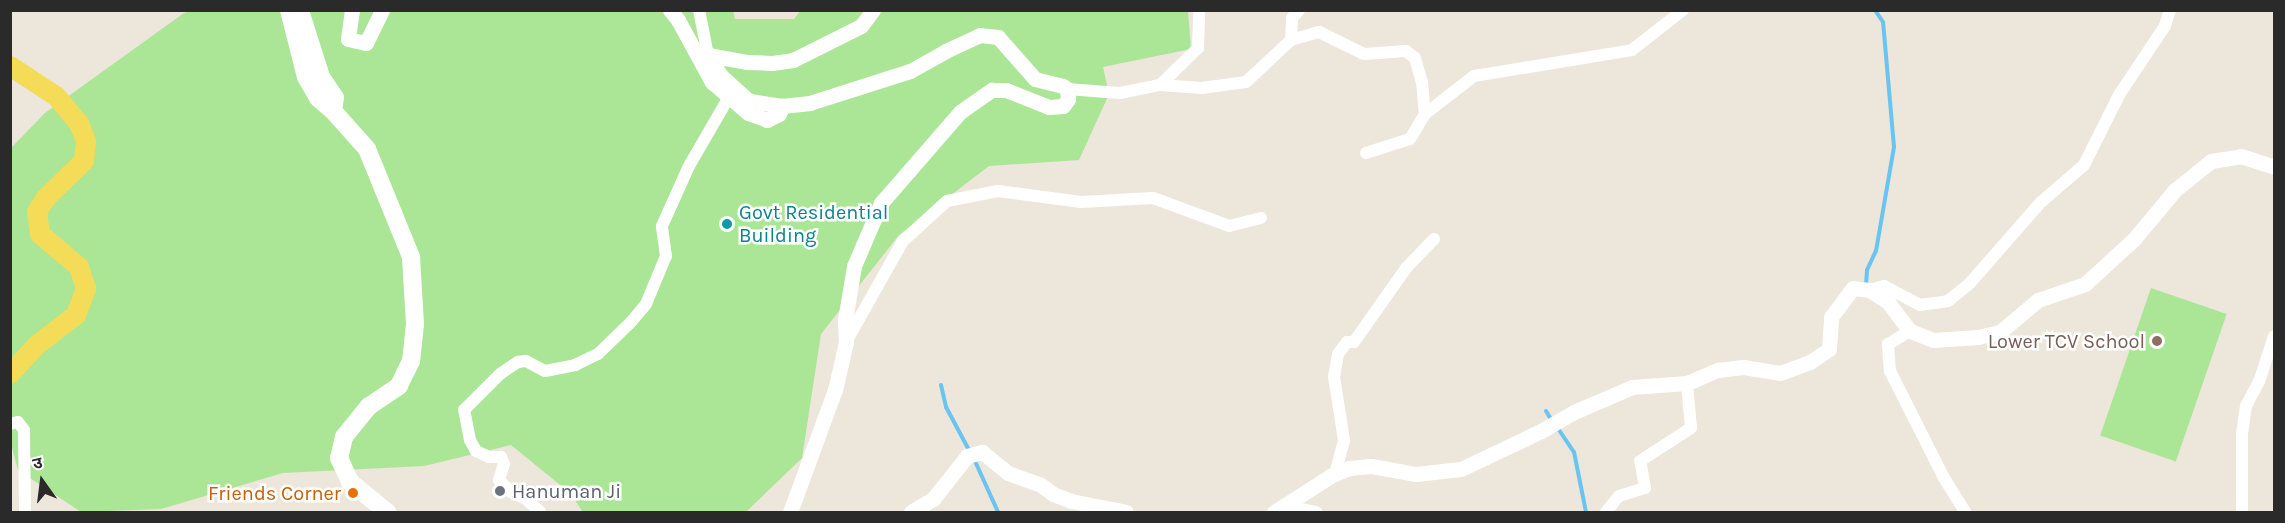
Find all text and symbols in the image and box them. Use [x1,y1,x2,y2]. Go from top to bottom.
place label: Govt Residential Building [739,201,888,248]
marker: Govt Residential Building [720,217,734,231]
place label: Lower TCV School [1988,329,2145,353]
marker: Lower TCV School [2150,334,2164,348]
north arrow [12,451,72,511]
text: उ [31,453,44,473]
place label: Hanuman Ji [512,479,621,503]
place label: Friends Corner [208,481,341,505]
marker: Hanuman Ji [493,484,507,498]
marker: Friends Corner [346,486,360,500]

